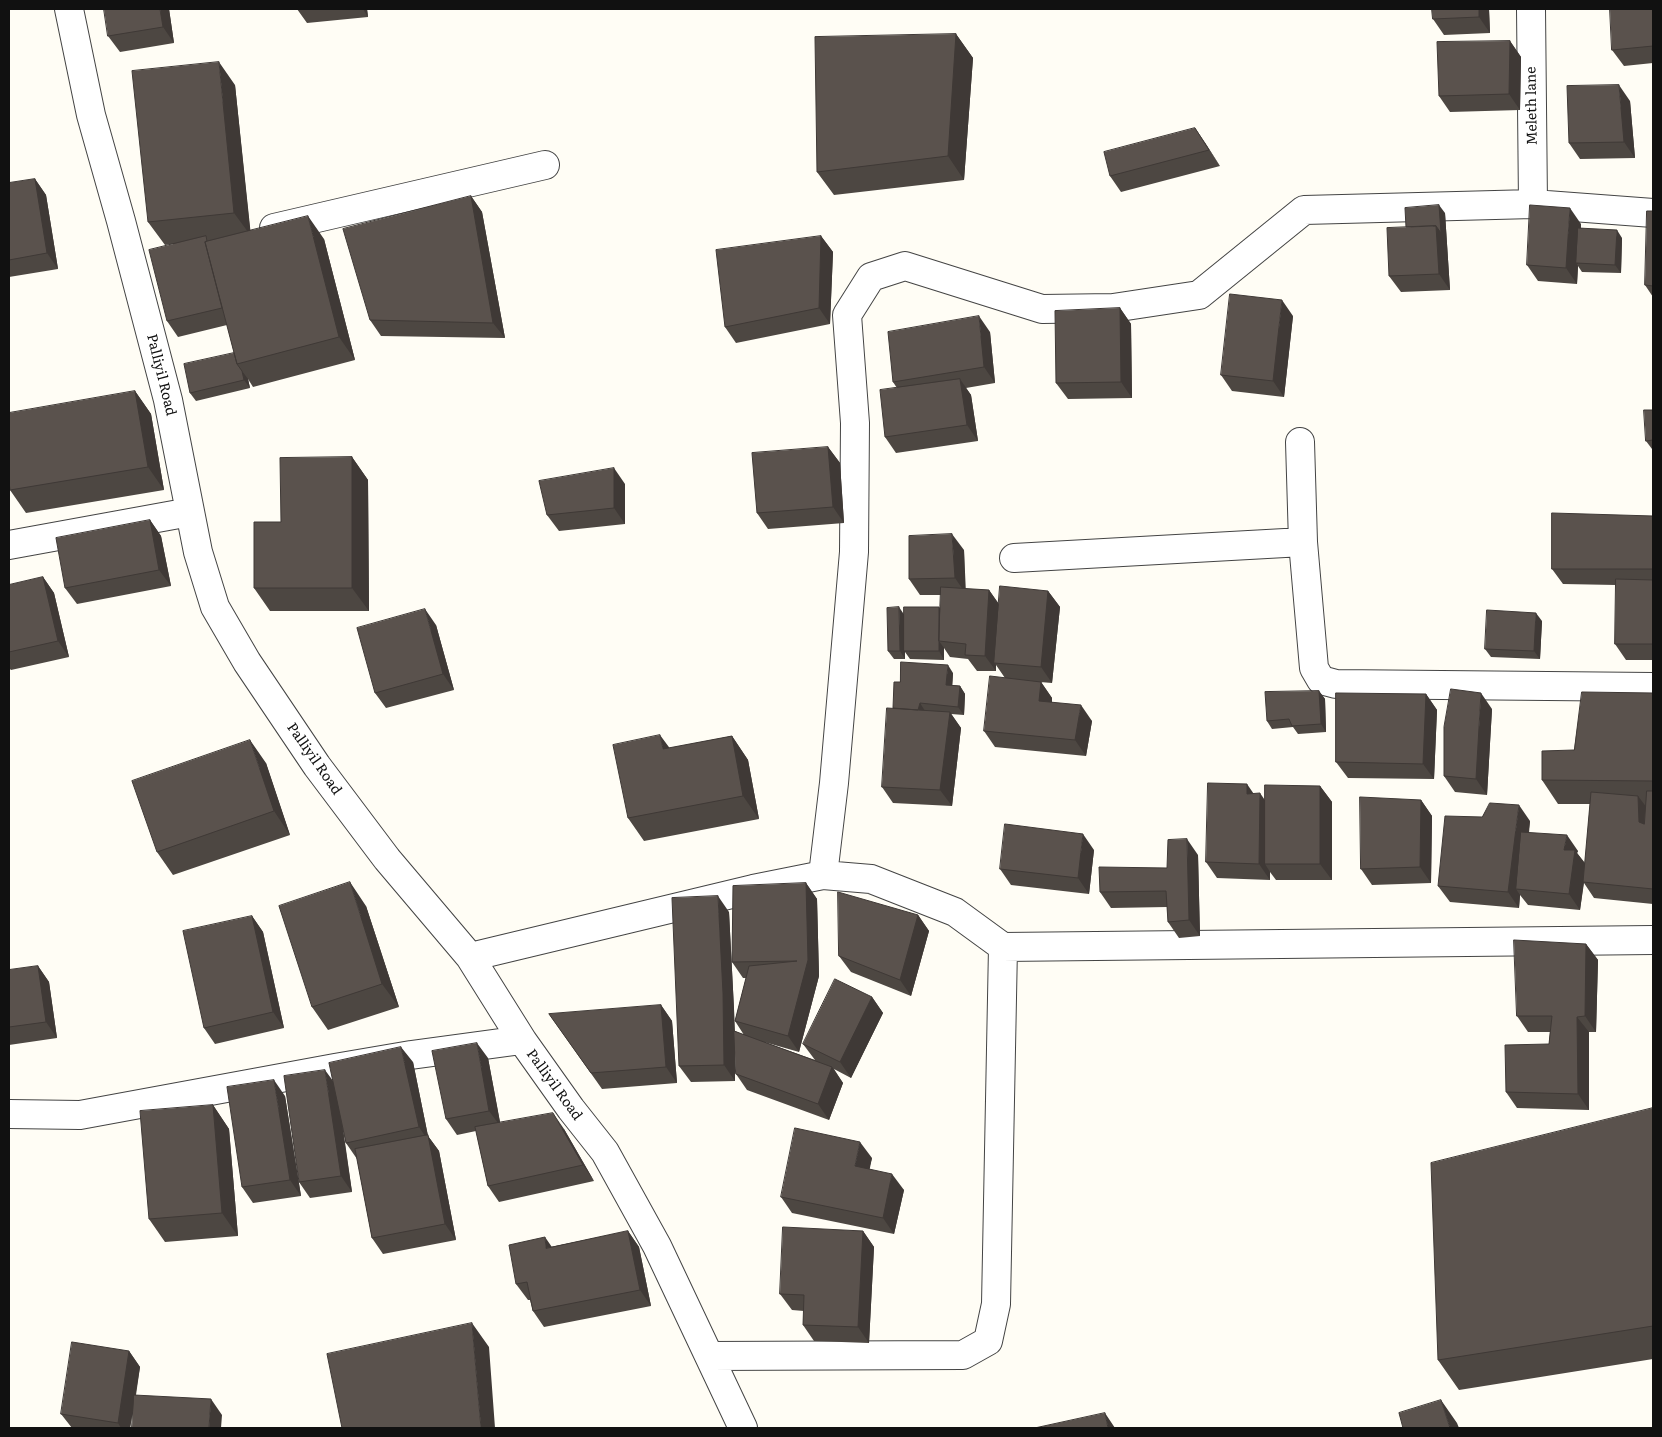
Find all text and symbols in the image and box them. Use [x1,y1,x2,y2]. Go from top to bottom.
street label: Meleth lane [1523,67,1541,145]
street label: Palliyil Road [143,332,179,418]
street label: Palliyil Road [283,720,345,798]
street label: Palliyil Road [523,1046,585,1124]

